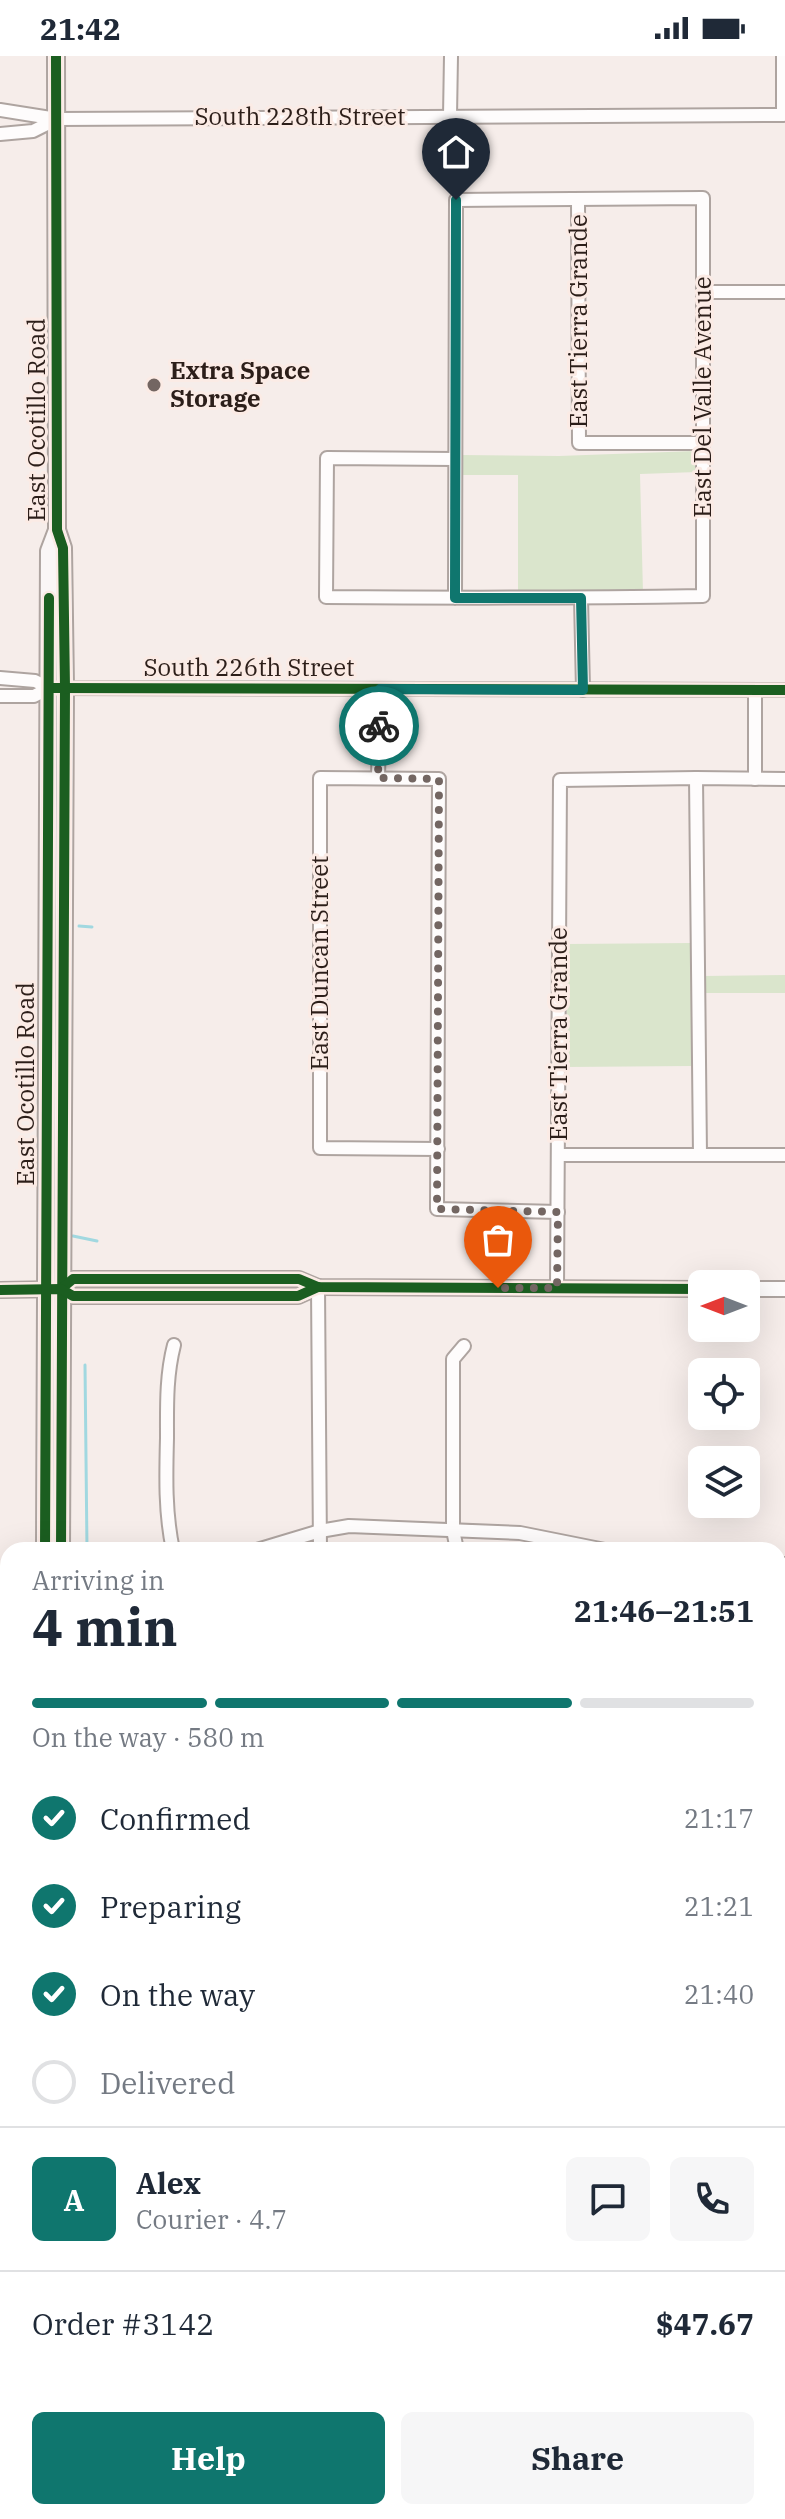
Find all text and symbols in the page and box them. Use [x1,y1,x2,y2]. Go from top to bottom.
text: 21:42 [40,9,121,48]
street label: South 228th Street [194,100,406,132]
pin [422,118,490,200]
icon: home [434,130,478,174]
street label: East Tierra Grande [562,214,594,428]
street label: East Del Valle Avenue [686,276,718,518]
street label: East Ocotillo Road [20,318,52,522]
place label: Extra Space Storage [170,354,310,414]
marker: Extra Space Storage [145,376,163,394]
street label: South 226th Street [143,651,355,683]
courier [339,686,419,766]
icon: bike [357,704,401,748]
street label: East Duncan Street [303,856,335,1070]
street label: East Tierra Grande [542,927,574,1141]
street label: East Ocotillo Road [9,982,41,1186]
pin [464,1206,532,1288]
icon: bag [476,1218,520,1262]
north arrow [688,1270,760,1342]
map controls [688,1270,760,1518]
button: locate [688,1358,760,1430]
button: layers [688,1446,760,1518]
text: Arriving in [32,1563,165,1597]
text: 21:46–21:51 [574,1591,754,1630]
text: 4 min [32,1593,178,1660]
text: On the way · 580 m [32,1720,265,1754]
icon: check [32,1796,76,1840]
text: Confirmed [100,1799,251,1838]
text: 21:17 [684,1801,754,1835]
icon: check [32,1884,76,1928]
text: Preparing [100,1887,241,1926]
text: 21:21 [684,1889,754,1923]
icon: check [32,1972,76,2016]
text: On the way [100,1975,255,2014]
text: 21:40 [684,1977,754,2011]
text: Delivered [100,2063,235,2102]
button: chat [566,2157,650,2241]
button: phone [670,2157,754,2241]
text: Alex [136,2163,201,2202]
text: A [64,2180,84,2219]
text: Courier · 4.7 [136,2202,287,2236]
text: Order #3142 [32,2304,214,2343]
text: $47.67 [656,2304,754,2343]
button: Help [32,2412,385,2504]
button: Share [401,2412,754,2504]

